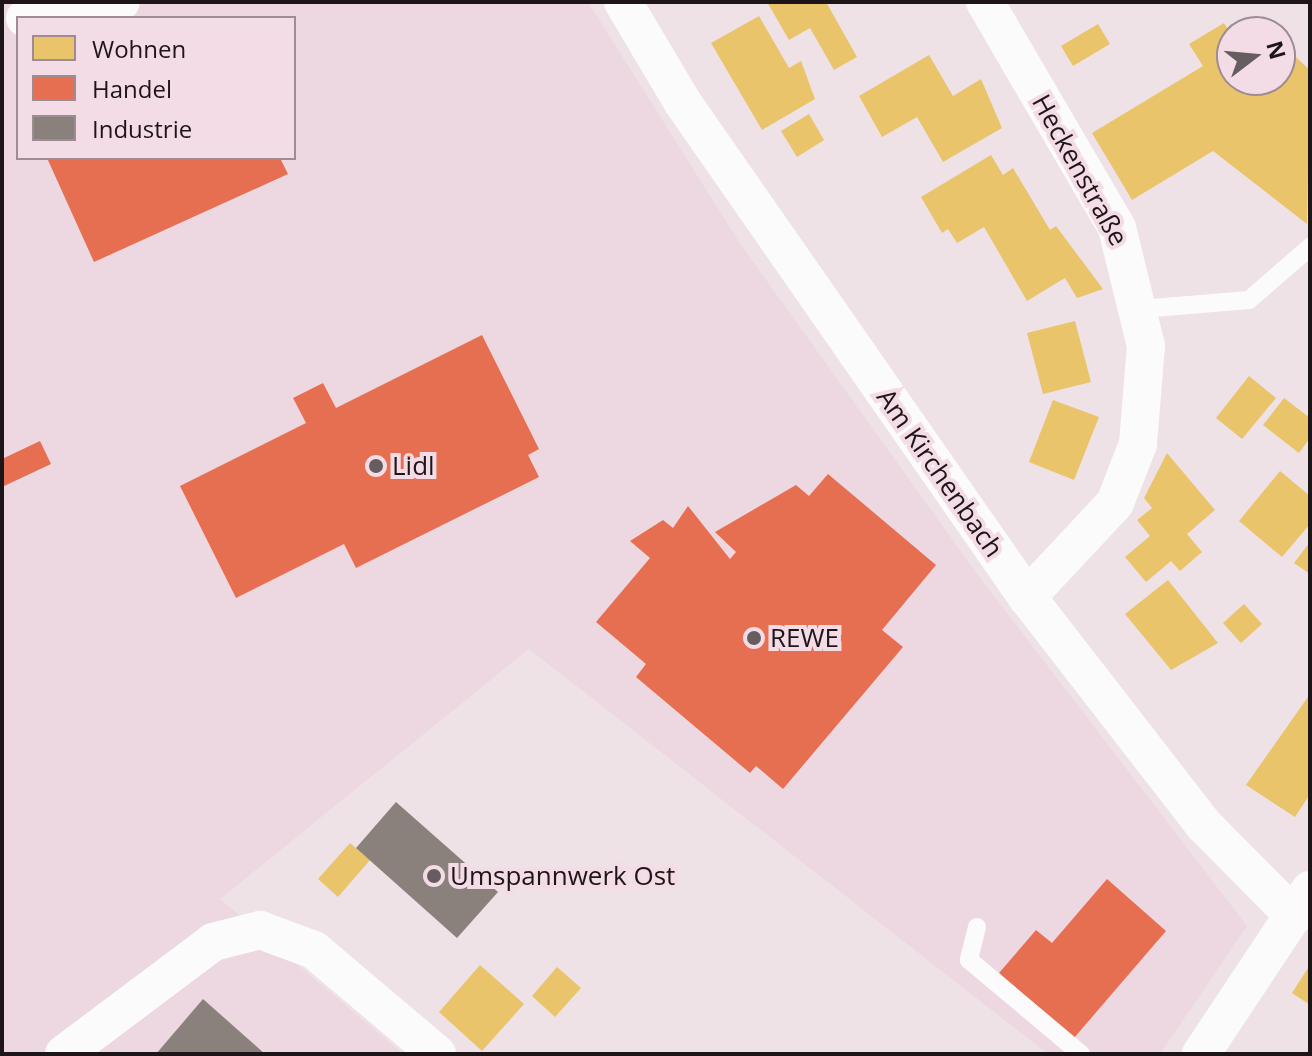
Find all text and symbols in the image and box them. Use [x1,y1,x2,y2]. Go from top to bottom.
legend [16,16,296,160]
north arrow [1216,16,1296,96]
text: Wohnen [92,32,186,65]
text: N [1260,37,1294,63]
text: Handel [92,72,172,105]
street label: Heckenstraße [1026,89,1134,251]
text: Industrie [92,112,192,145]
street label: Am Kirchenbach [870,383,1010,563]
place label: Lidl [392,450,435,482]
marker: Lidl [367,457,385,475]
place label: REWE [770,622,839,654]
marker: REWE [745,629,763,647]
place label: Umspannwerk Ost [450,860,675,892]
marker: Umspannwerk Ost [425,867,443,885]

